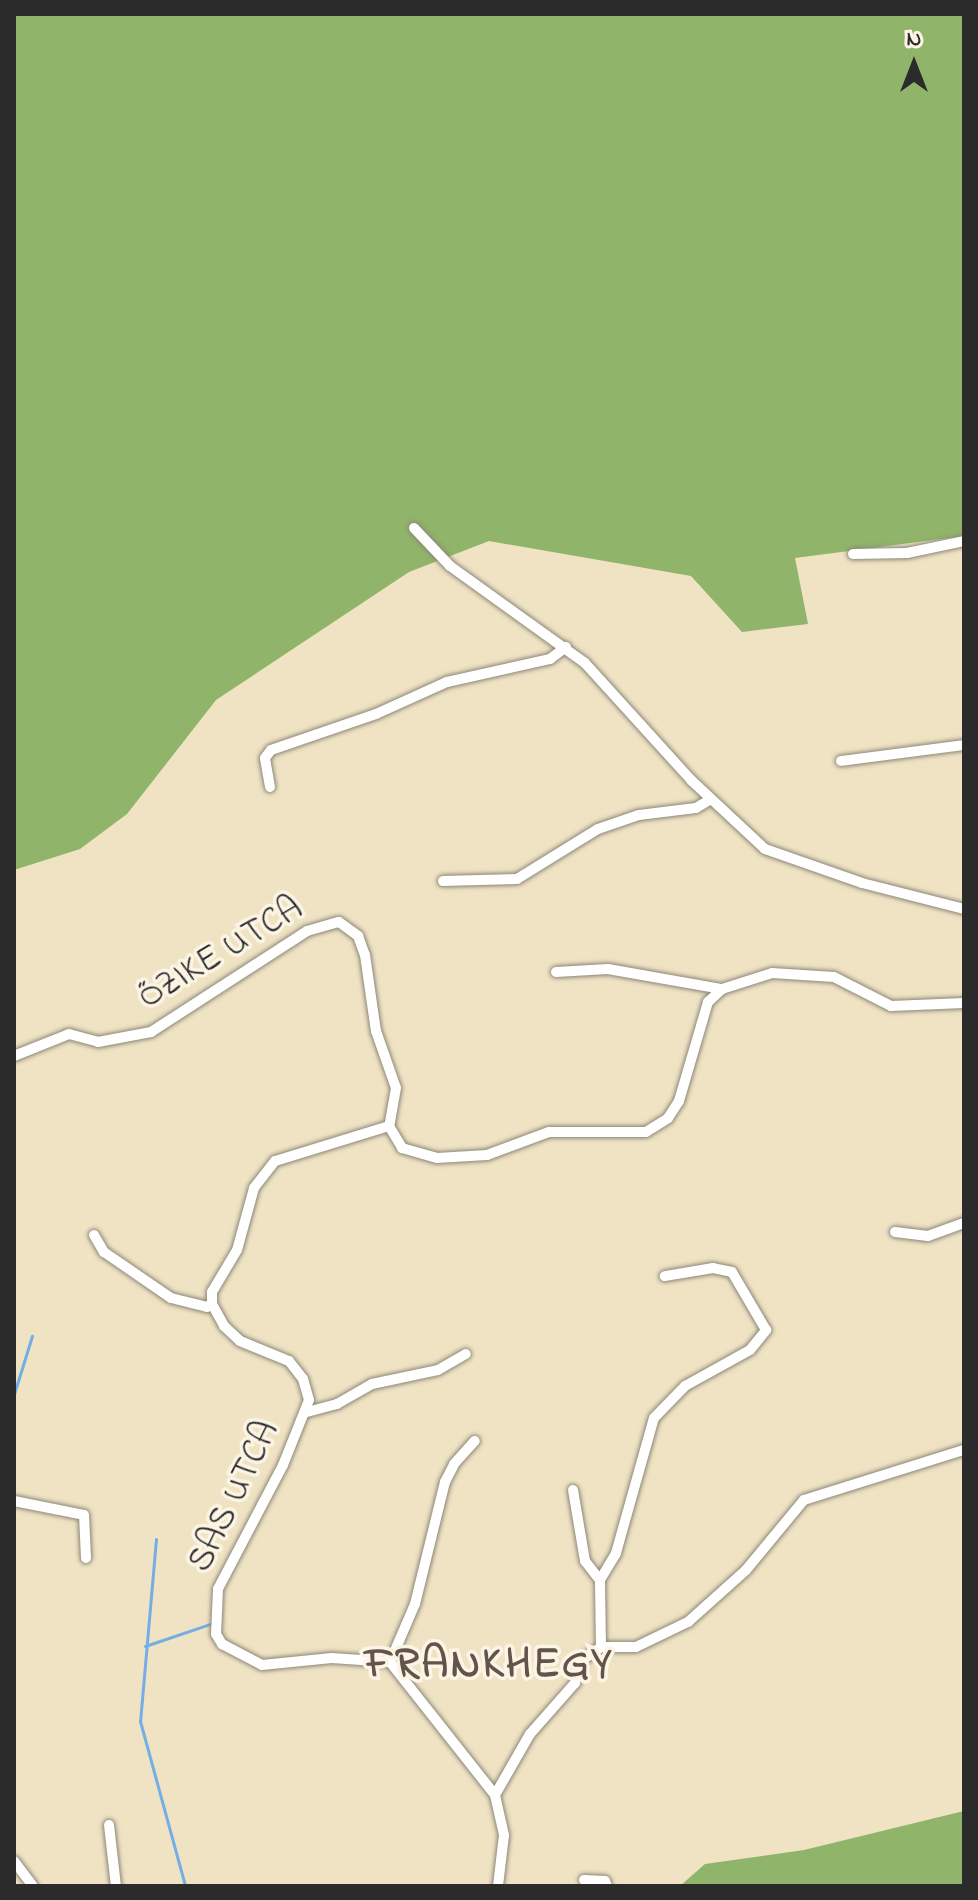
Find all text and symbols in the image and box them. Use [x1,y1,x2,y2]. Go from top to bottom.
north arrow [874,24,954,104]
text: N [907,24,921,56]
street label: ŐZIKE UTCA [131,888,311,1020]
street label: SAS UTCA [180,1414,290,1580]
district label: FRANKHEGY [365,1639,613,1691]

